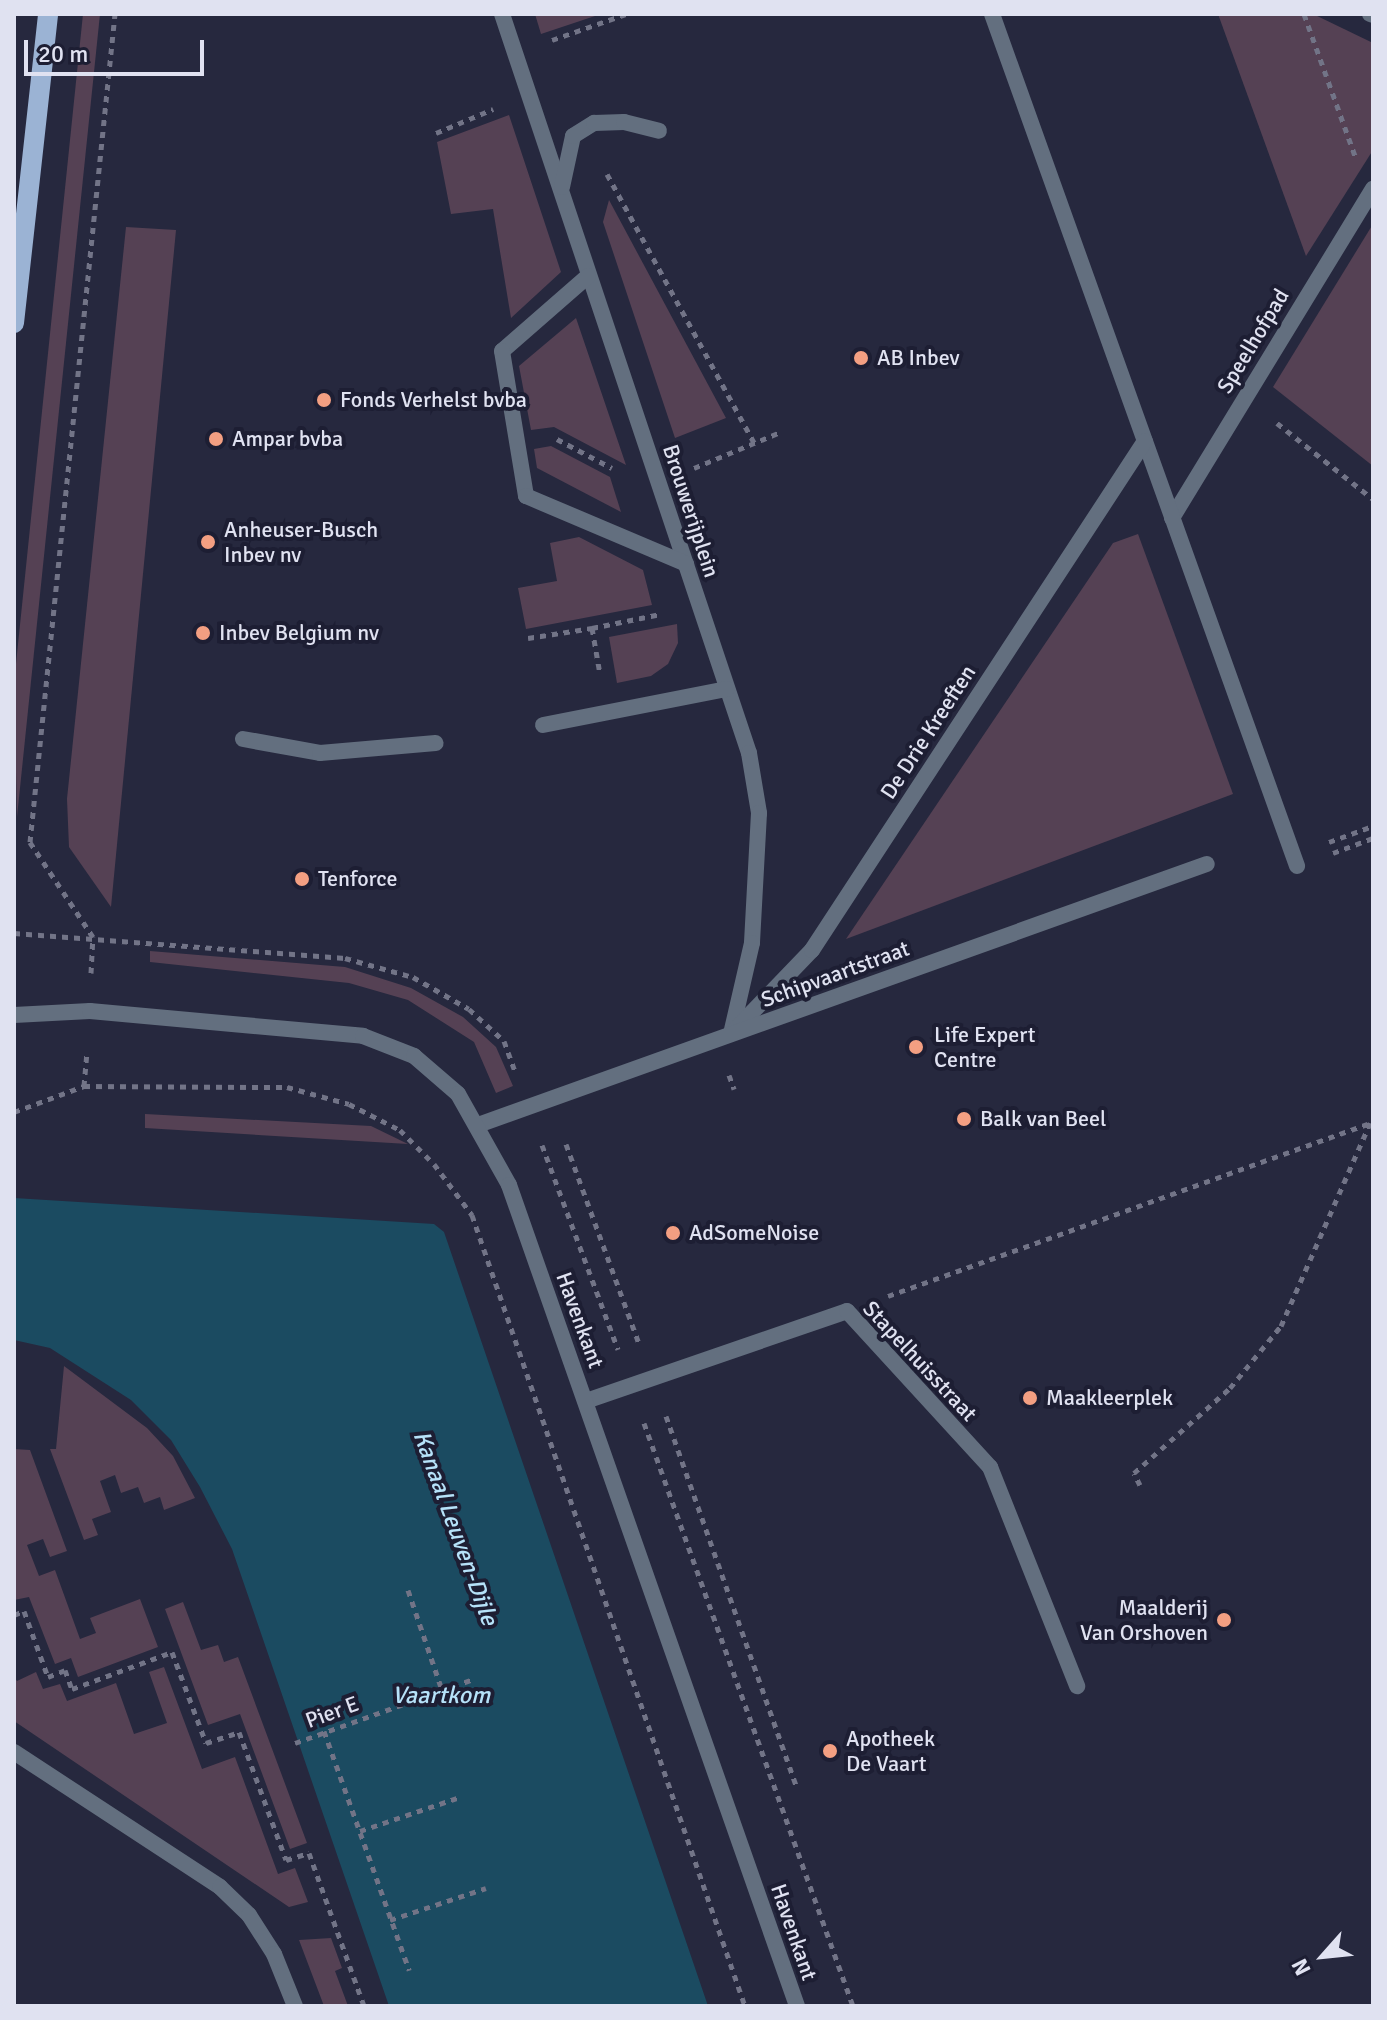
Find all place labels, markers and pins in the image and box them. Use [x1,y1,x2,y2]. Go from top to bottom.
place label: AB Inbev [877,345,959,371]
marker: AB Inbev [852,349,870,367]
place label: Fonds Verhelst bvba [340,387,527,413]
marker: Fonds Verhelst bvba [315,391,333,409]
place label: Ampar bvba [232,426,343,452]
marker: Ampar bvba [207,430,225,448]
place label: Anheuser-Busch Inbev nv [224,516,378,568]
marker: Anheuser-Busch Inbev nv [199,533,217,551]
place label: Inbev Belgium nv [219,620,379,646]
marker: Inbev Belgium nv [194,624,212,642]
place label: Tenforce [318,866,398,892]
marker: Tenforce [293,870,311,888]
place label: Life Expert Centre [934,1021,1035,1072]
marker: Life Expert Centre [905,1036,927,1058]
place label: Balk van Beel [980,1106,1107,1132]
marker: Balk van Beel [955,1110,973,1128]
place label: AdSomeNoise [689,1220,819,1246]
marker: AdSomeNoise [664,1224,682,1242]
place label: Maakleerplek [1046,1385,1173,1411]
marker: Maakleerplek [1021,1389,1039,1407]
place label: Maalderij Van Orshoven [1080,1594,1208,1646]
marker: Maalderij Van Orshoven [1215,1611,1233,1629]
place label: Apotheek De Vaart [846,1725,935,1776]
marker: Apotheek De Vaart [821,1742,839,1760]

